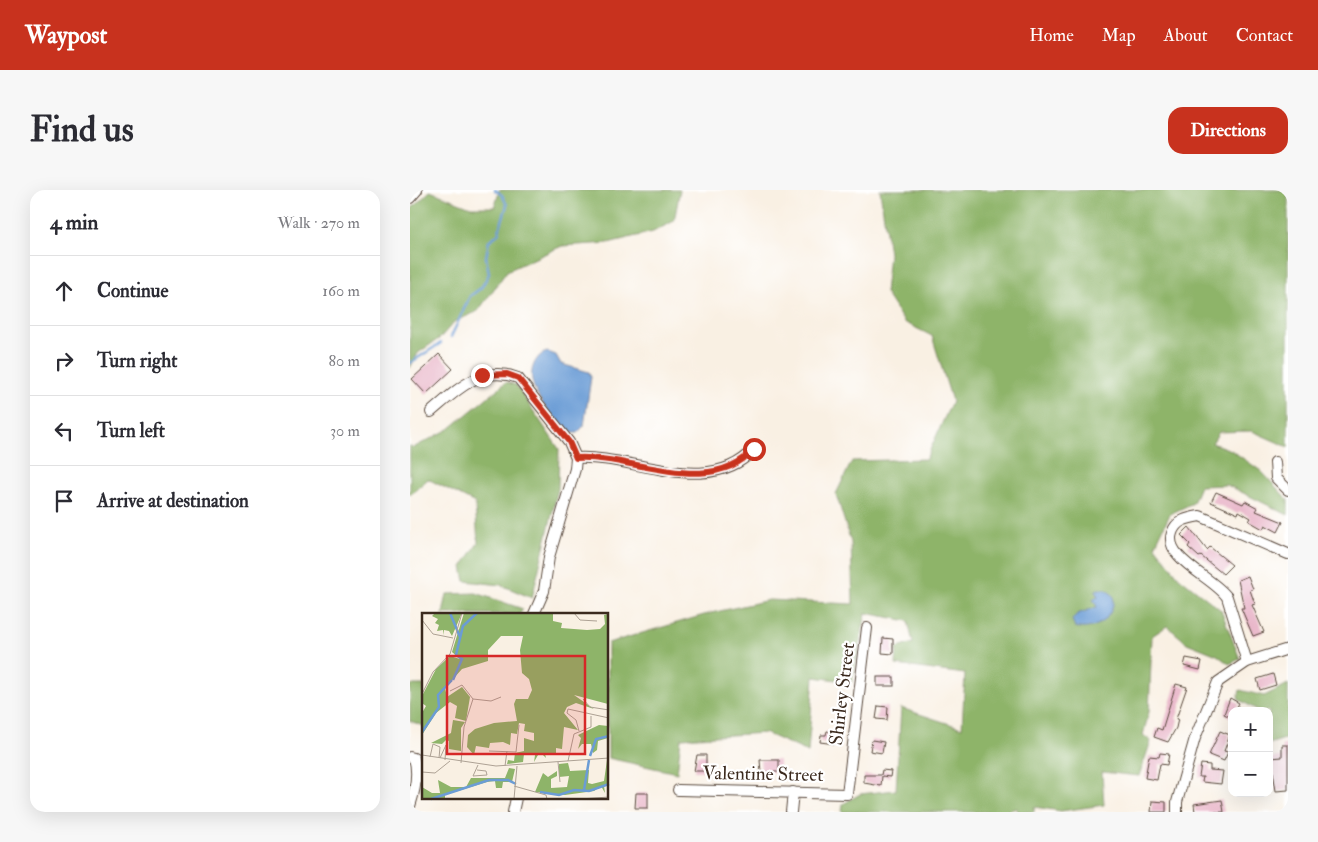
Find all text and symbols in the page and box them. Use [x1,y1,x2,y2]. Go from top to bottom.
text: Waypost [25,20,107,51]
text: Home [1029,24,1074,47]
text: Map [1102,24,1136,47]
text: About [1164,24,1208,47]
text: Contact [1236,24,1293,47]
button: Directions [1168,107,1288,154]
text: Find us [30,108,134,152]
text: 4 min [50,209,98,236]
text: Walk · 270 m [278,213,360,233]
icon: ahead [50,277,78,305]
text: Continue [97,279,168,303]
text: 160 m [322,281,360,301]
icon: right [50,347,78,375]
text: Turn right [97,349,177,373]
text: 80 m [329,351,360,371]
route end [471,364,494,387]
icon: left [50,417,78,445]
text: Turn left [97,419,165,443]
text: 30 m [330,421,360,441]
route start [743,438,766,461]
icon: arrive [50,487,78,515]
text: Arrive at destination [97,489,249,513]
inset map [422,613,609,800]
street label: Shirley Street [824,641,860,747]
map controls [1228,707,1273,797]
button: + [1228,707,1273,752]
button: − [1228,752,1273,797]
street label: Valentine Street [702,761,824,787]

